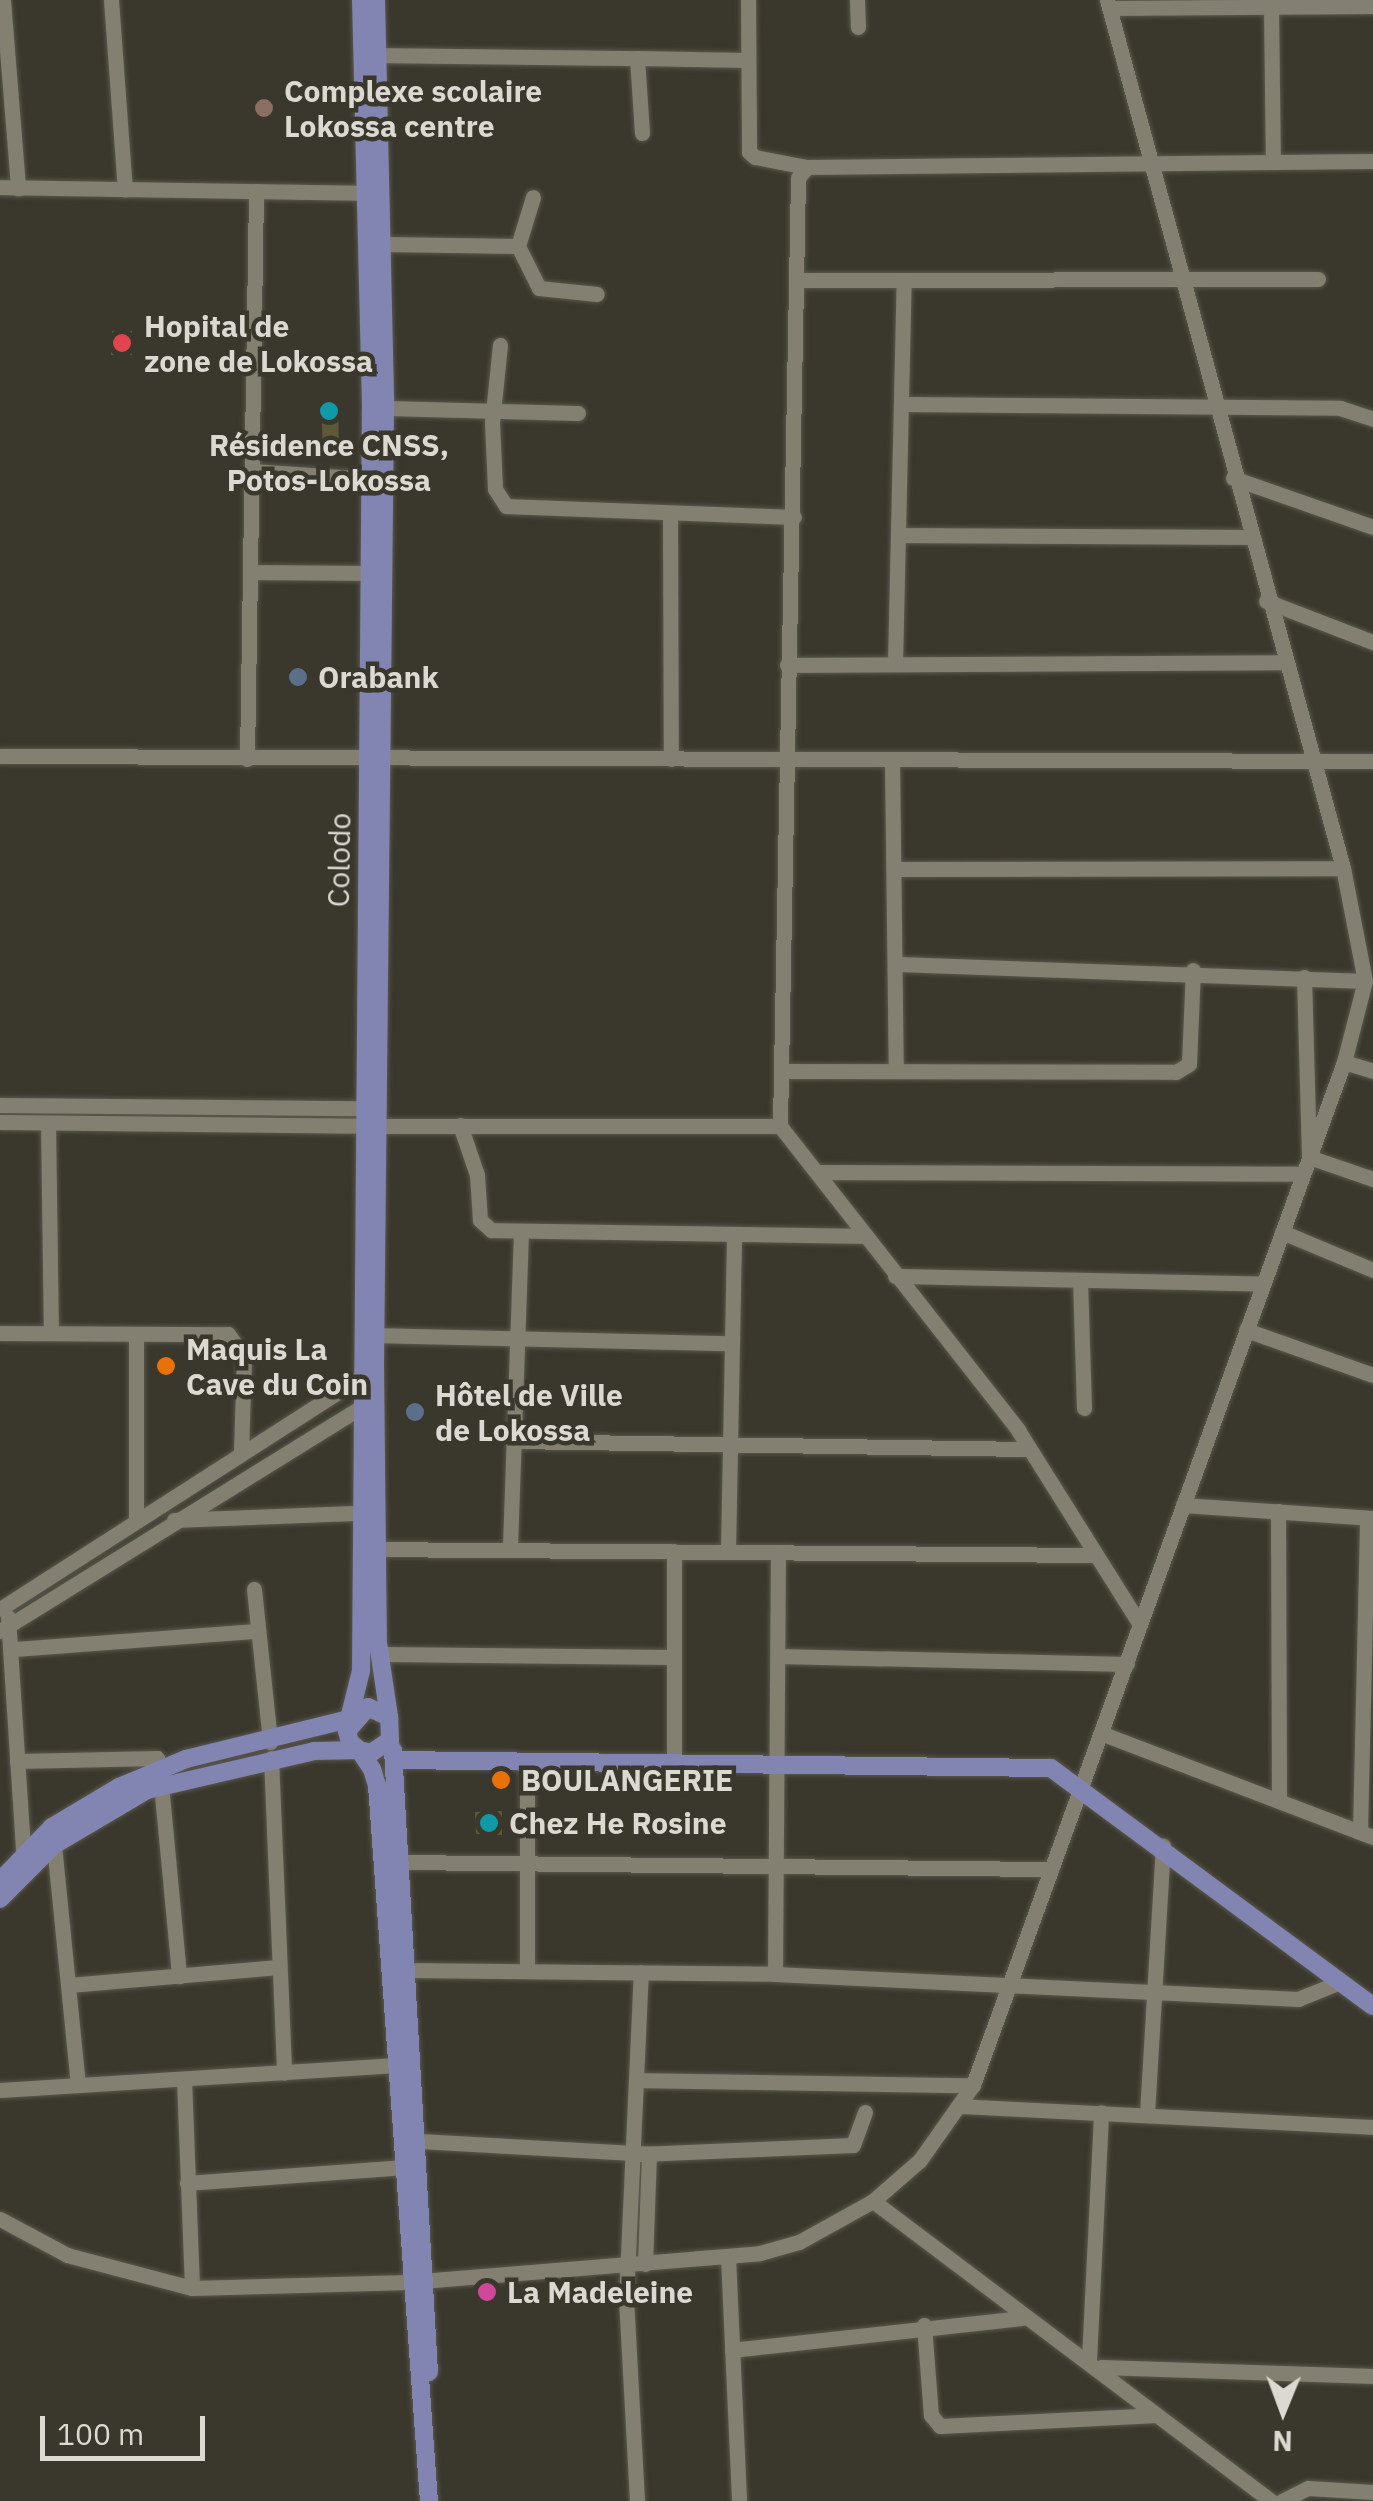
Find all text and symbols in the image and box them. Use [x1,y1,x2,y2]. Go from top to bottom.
place label: Complexe scolaire Lokossa centre [284,73,542,144]
marker: Complexe scolaire Lokossa centre [253,97,275,119]
place label: Hopital de zone de Lokossa [144,308,373,378]
marker: Hopital de zone de Lokossa [109,330,135,356]
marker: Résidence CNSS, Potos-Lokossa [318,400,340,422]
place label: Résidence CNSS, Potos-Lokossa [209,427,449,498]
place label: Orabank [318,659,439,695]
marker: Orabank [287,666,309,688]
street label: Colodo [320,812,358,908]
place label: Maquis La Cave du Coin [186,1331,368,1402]
marker: Maquis La Cave du Coin [155,1355,177,1377]
place label: Hôtel de Ville de Lokossa [435,1377,623,1448]
marker: Hôtel de Ville de Lokossa [404,1401,426,1423]
place label: BOULANGERIE [521,1762,733,1798]
marker: BOULANGERIE [490,1769,512,1791]
place label: Chez He Rosine [509,1805,727,1841]
marker: Chez He Rosine [478,1812,500,1834]
place label: La Madeleine [507,2274,693,2310]
marker: La Madeleine [476,2281,498,2303]
north arrow [1233,2361,1333,2461]
scale bar [45,2396,210,2458]
text: 100 m [57,2414,144,2453]
text: N [1272,2423,1293,2460]

